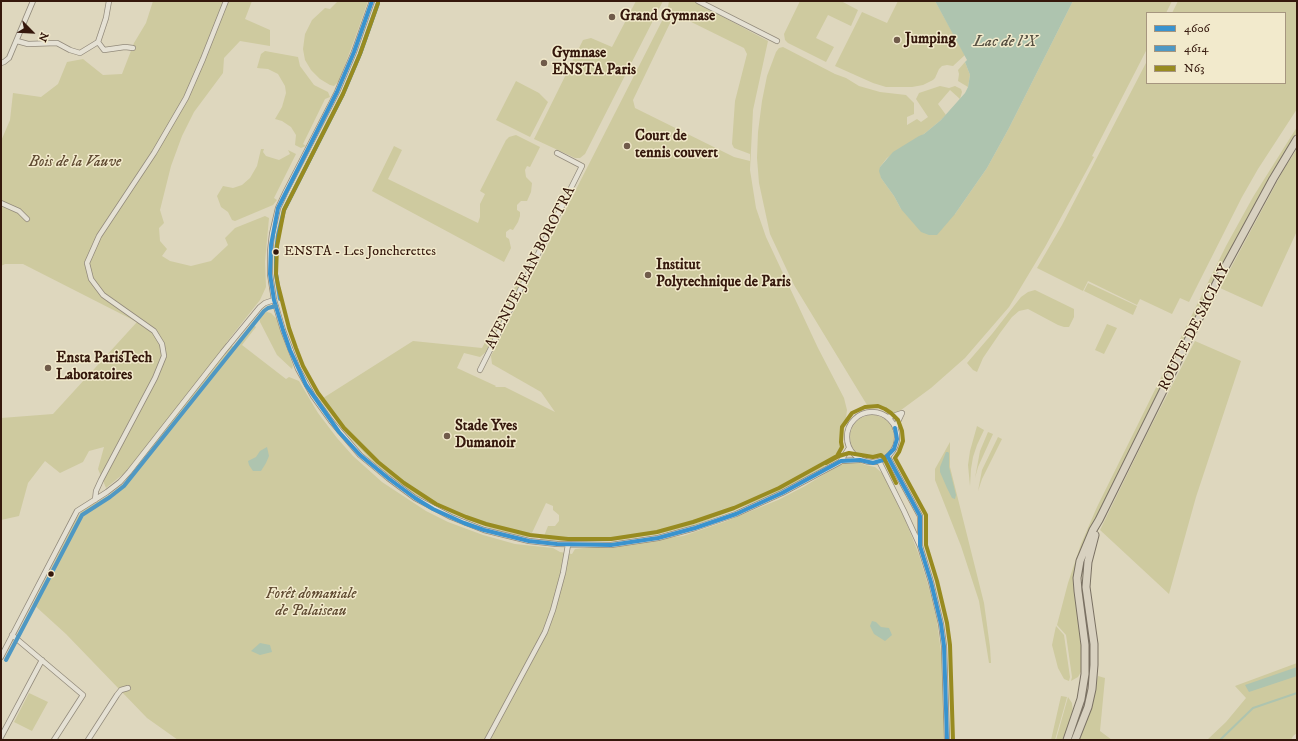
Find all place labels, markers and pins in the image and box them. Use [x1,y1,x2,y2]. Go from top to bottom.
place label: Grand Gymnase [620,8,715,26]
marker: Grand Gymnase [607,12,617,22]
place label: Jumping [905,31,956,49]
marker: Jumping [892,35,902,45]
place label: Gymnase ENSTA Paris [552,45,636,80]
marker: Gymnase ENSTA Paris [539,58,549,68]
place label: Court de tennis couvert [635,128,718,163]
marker: Court de tennis couvert [622,141,632,151]
place label: ENSTA - Les Joncherettes [284,244,436,260]
marker: ENSTA - Les Joncherettes [271,247,281,257]
place label: Institut Polytechnique de Paris [656,257,791,292]
marker: Institut Polytechnique de Paris [643,270,653,280]
place label: Ensta ParisTech Laboratoires [56,350,152,385]
marker: Ensta ParisTech Laboratoires [43,363,53,373]
place label: Stade Yves Dumanoir [455,418,517,453]
marker: Stade Yves Dumanoir [442,431,452,441]
unlabelled marker [46,569,56,579]

